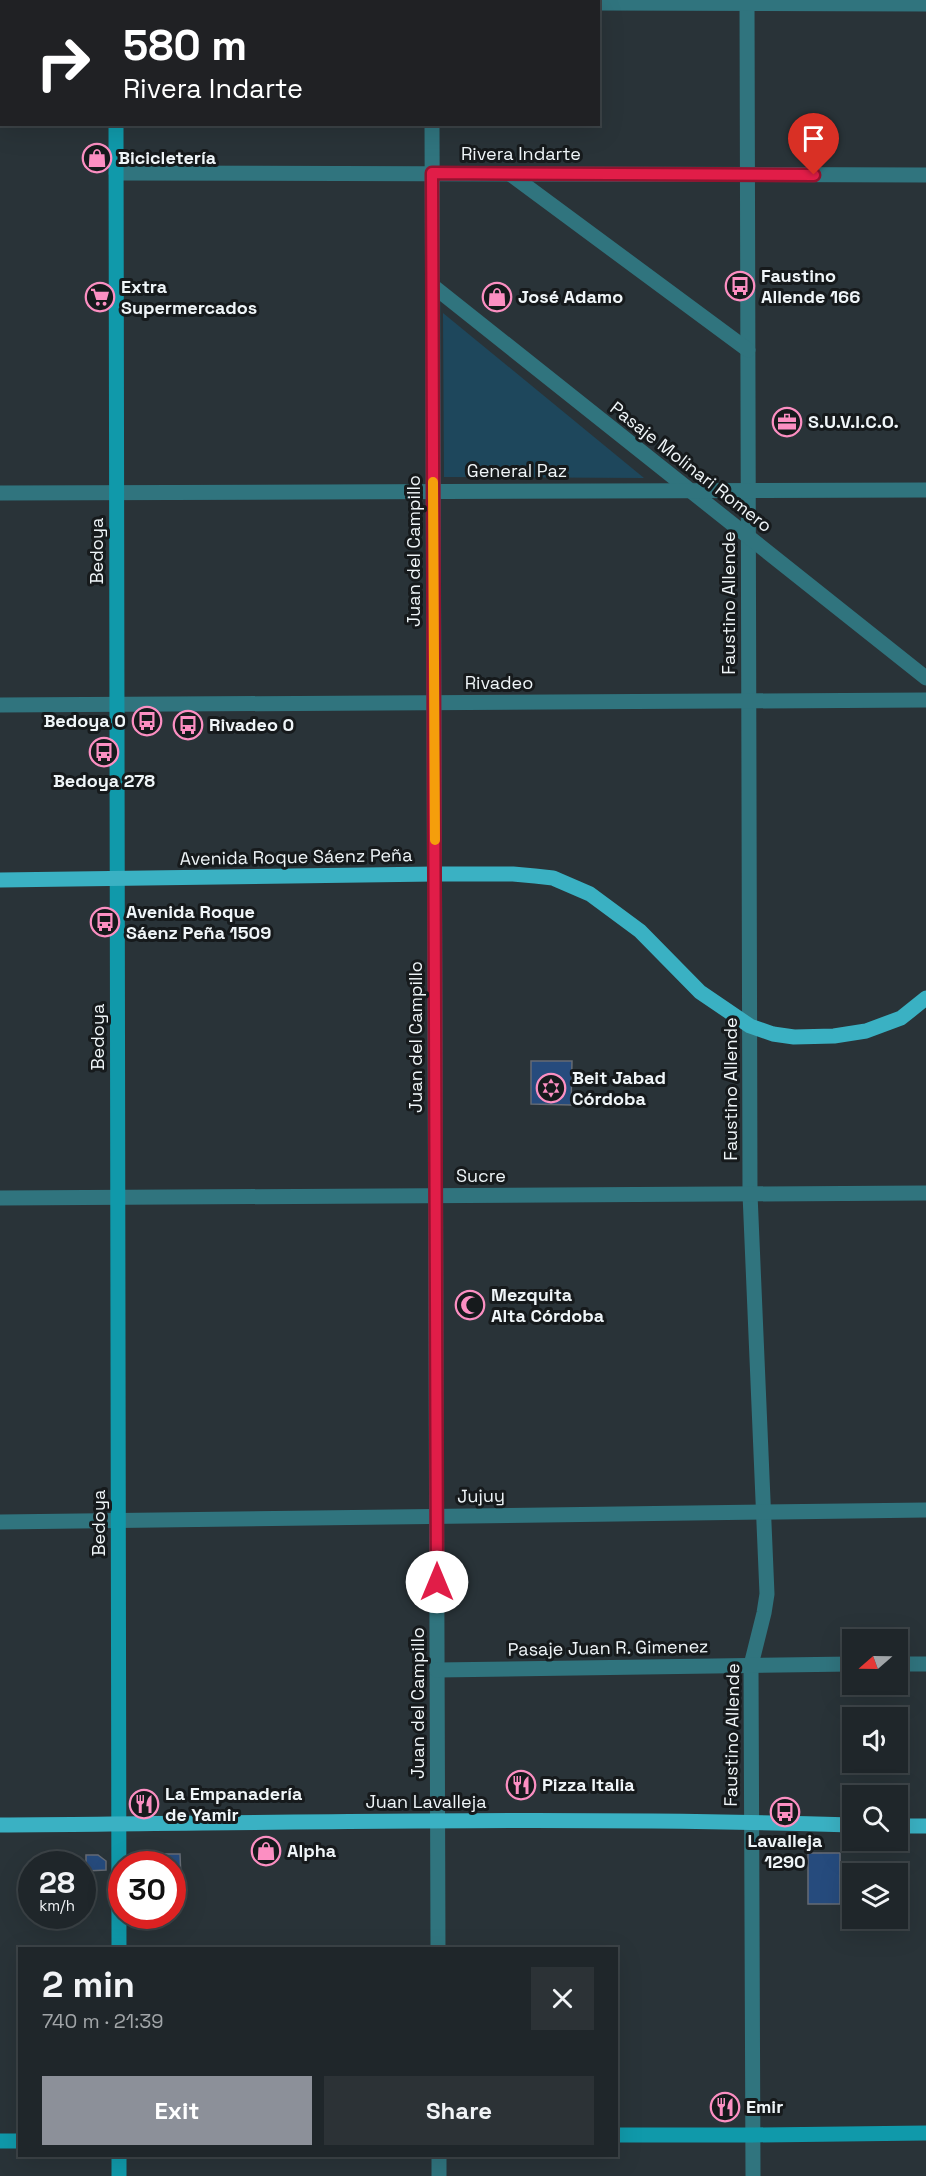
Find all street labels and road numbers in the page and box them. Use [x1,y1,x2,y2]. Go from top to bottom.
street label: Rivera Indarte [461,142,581,165]
street label: Pasaje Molinari Romero [606,396,777,537]
street label: General Paz [467,459,567,482]
street label: Juan del Campillo [402,475,425,627]
street label: Bedoya [85,518,108,584]
street label: Faustino Allende [717,531,740,675]
street label: Rivadeo [465,671,533,694]
street label: Avenida Roque Sáenz Peña [179,843,413,870]
street label: Juan del Campillo [404,961,427,1113]
street label: Bedoya [86,1004,109,1070]
street label: Faustino Allende [719,1017,742,1161]
street label: Sucre [456,1164,506,1187]
street label: Jujuy [457,1484,505,1507]
street label: Bedoya [87,1490,110,1556]
street label: Juan del Campillo [406,1627,429,1779]
street label: Pasaje Juan R. Gimenez [507,1634,709,1661]
street label: Faustino Allende [719,1663,744,1807]
street label: Juan Lavalleja [365,1790,487,1813]

